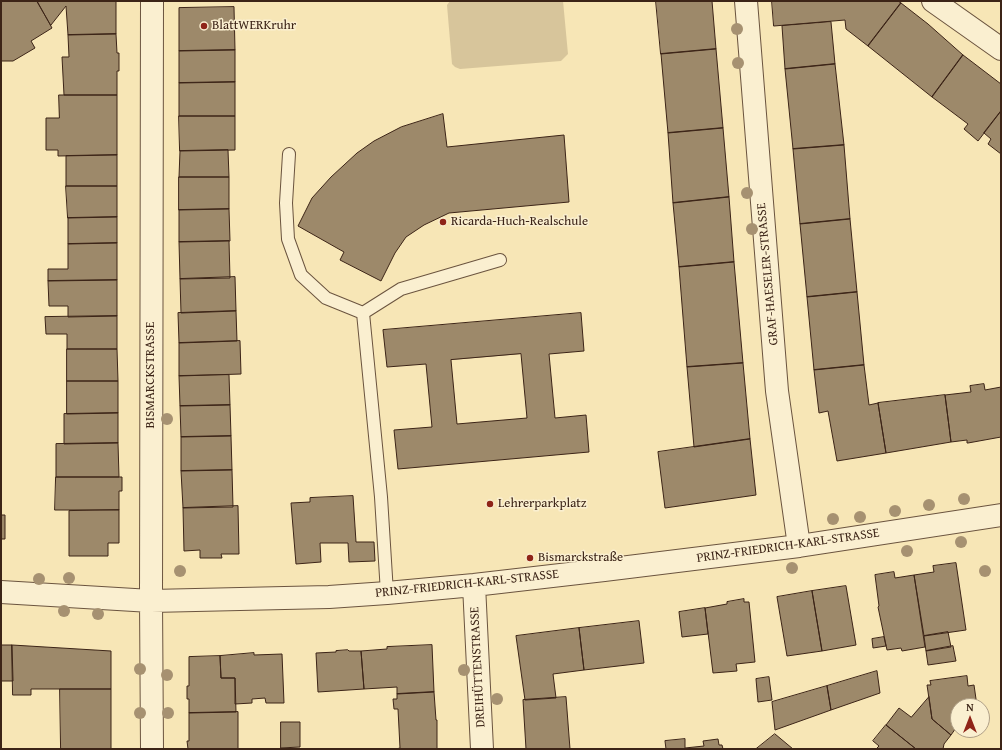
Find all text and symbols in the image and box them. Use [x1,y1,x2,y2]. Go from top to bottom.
place label: BlattWERKruhr [212,18,296,34]
marker: BlattWERKruhr [199,21,209,31]
street label: GRAF-HAESELER-STRASSE [754,202,782,346]
place label: Ricarda-Huch-Realschule [451,214,588,230]
marker: Ricarda-Huch-Realschule [438,217,448,227]
street label: BISMARCKSTRASSE [143,322,159,428]
place label: Lehrerparkplatz [498,496,587,512]
marker: Lehrerparkplatz [485,499,495,509]
street label: PRINZ-FRIEDRICH-KARL-STRASSE [696,525,880,567]
place label: Bismarckstraße [538,550,623,566]
marker: Bismarckstraße [525,553,535,563]
street label: PRINZ-FRIEDRICH-KARL-STRASSE [374,567,560,601]
street label: DREIHÜTTENSTRASSE [467,606,489,728]
north arrow [950,698,990,738]
text: N [966,699,974,715]

